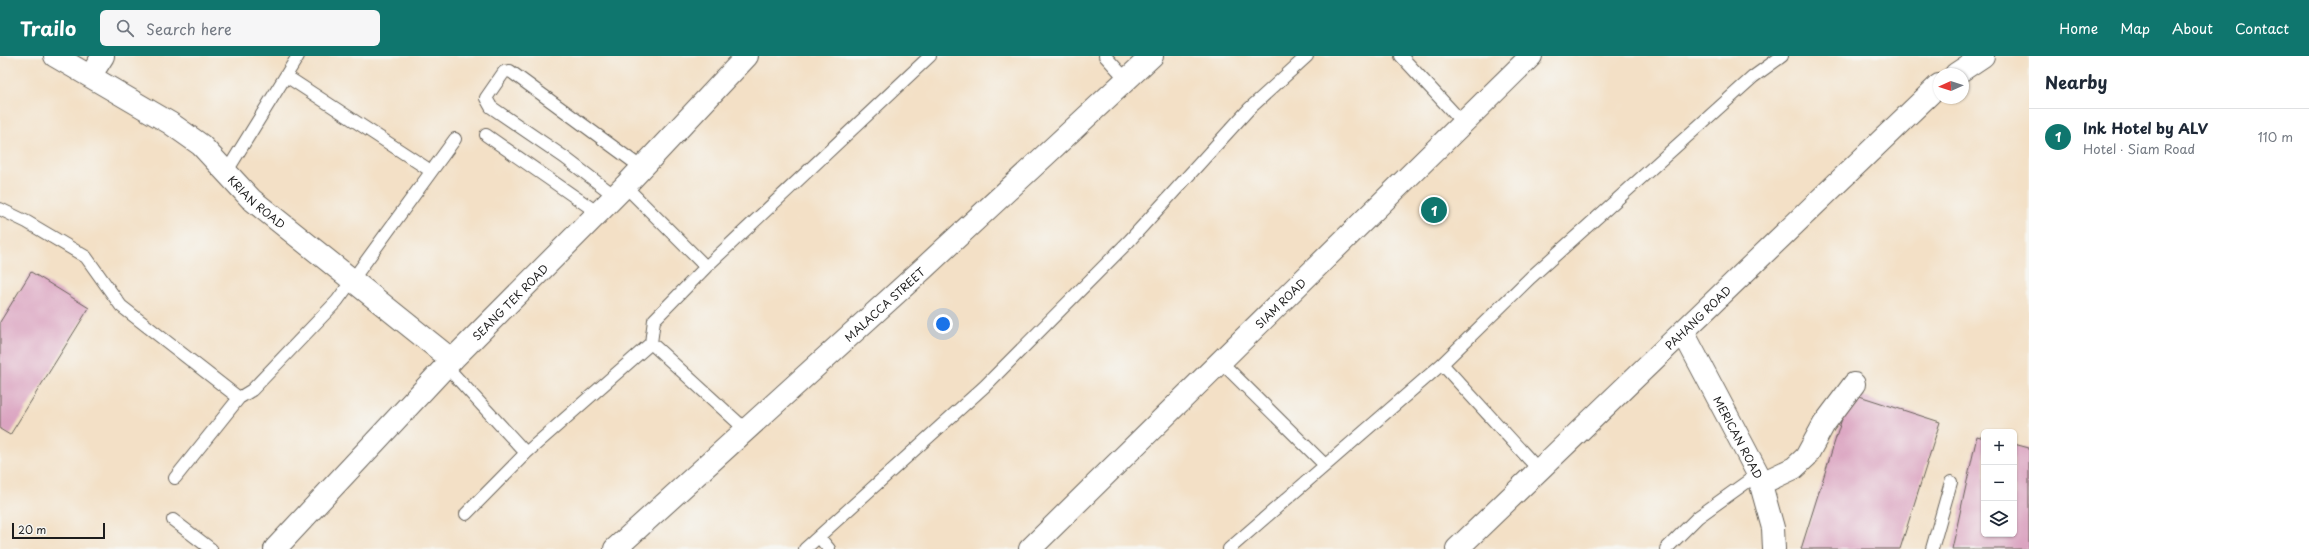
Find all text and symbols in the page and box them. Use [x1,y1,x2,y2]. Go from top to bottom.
search box [100,10,380,46]
text: Trailo [20,14,76,42]
icon: search [114,17,136,39]
text: Search here [146,17,232,40]
text: Home [2059,18,2098,39]
text: Map [2120,18,2150,39]
text: About [2172,18,2213,39]
text: Contact [2235,18,2289,39]
north arrow [1933,68,1969,104]
text: Nearby [2045,69,2107,95]
text: Ink Hotel by ALV [2083,116,2208,139]
text: 1 [2055,127,2061,146]
text: 110 m [2258,127,2293,146]
text: Hotel · Siam Road [2083,139,2195,158]
street label: KRIAN ROAD [224,171,289,232]
pin: 1 [1421,195,1447,225]
street label: SEANG TEK ROAD [468,260,552,344]
street label: MALACCA STREET [840,263,929,345]
street label: SIAM ROAD [1251,274,1309,332]
street label: PAHANG ROAD [1661,281,1735,353]
your location [933,314,953,334]
street label: MERICAN ROAD [1710,393,1767,482]
map controls [1981,429,2017,537]
button: + [1981,429,2017,465]
button: − [1981,465,2017,501]
button: layers [1981,501,2017,537]
scale bar [12,521,105,540]
text: 20 m [18,521,46,538]

